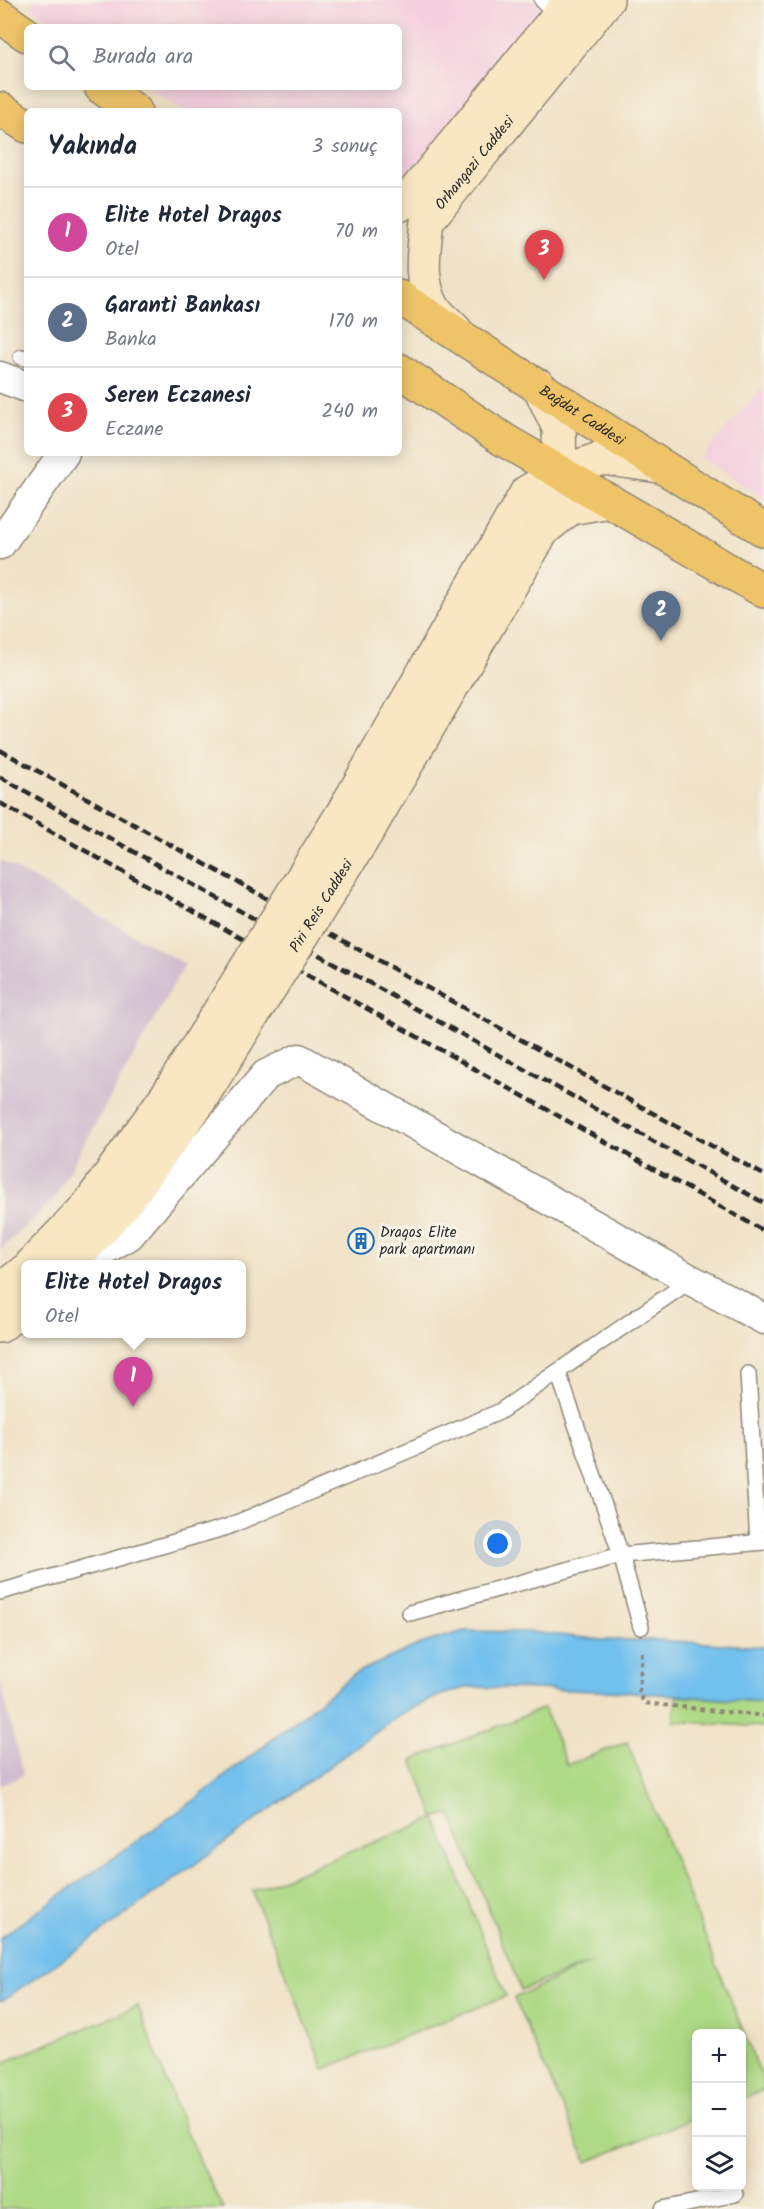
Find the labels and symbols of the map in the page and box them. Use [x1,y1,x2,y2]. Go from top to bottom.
street label: Orhangazi Caddesi [429,110,522,216]
pin: 3 [524,230,564,280]
street label: Bağdat Caddesi [534,380,630,453]
pin: 2 [642,592,680,641]
street label: Piri Reis Caddesi [284,854,361,957]
place label: Dragos Elite park apartmanı [379,1221,475,1262]
building icon: Dragos Elite park apartmanı [346,1226,376,1256]
pin: 1 [114,1358,152,1407]
your location [483,1529,512,1558]

